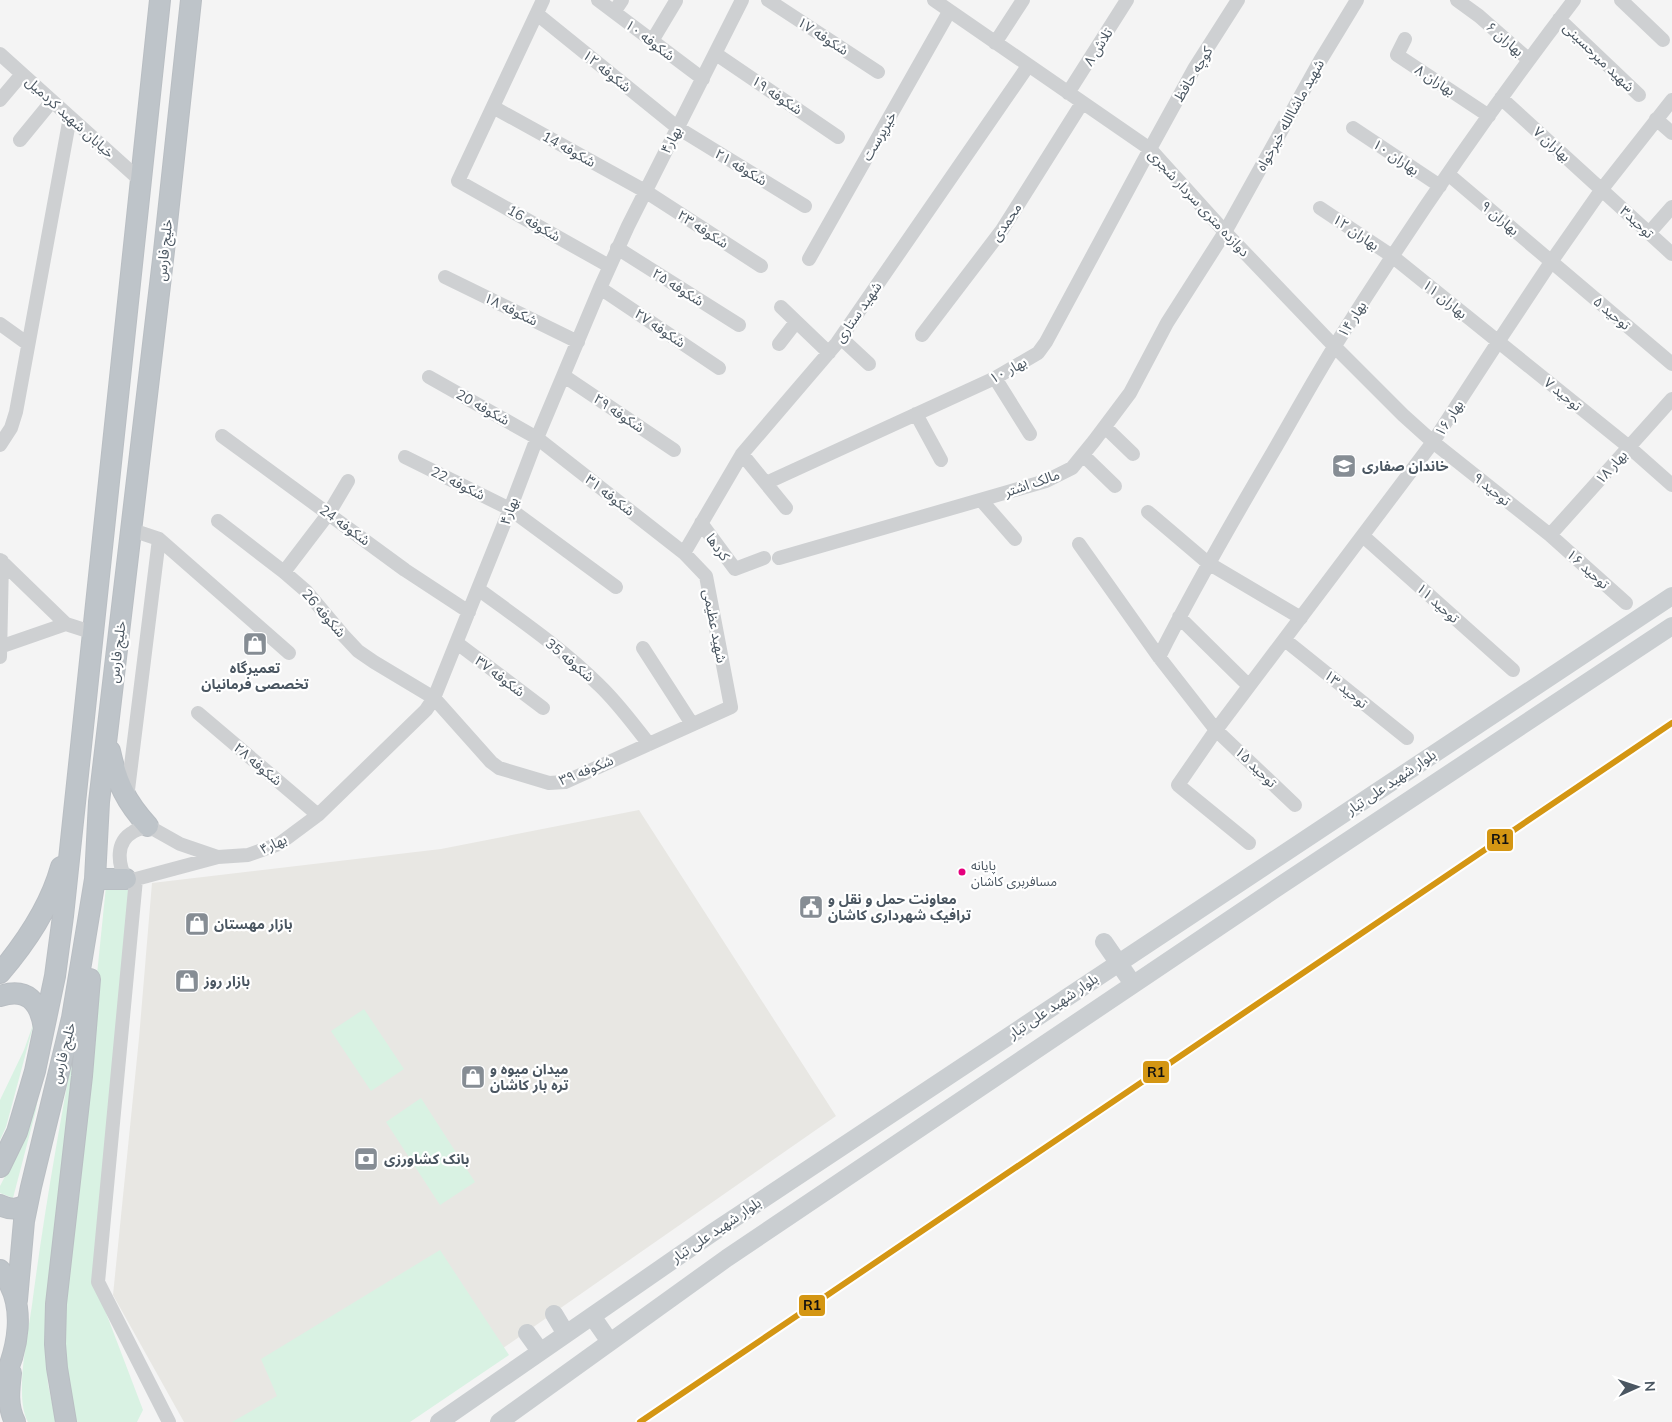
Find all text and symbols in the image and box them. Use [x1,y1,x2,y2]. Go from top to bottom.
street label: شکوفه ۱۷ [794,13,852,59]
street label: شکوفه ۱۰ [622,16,678,64]
street label: بهاران ۶ [1482,18,1528,60]
street label: شهید میرحسینی [1560,18,1639,96]
street label: تلاش ۸ [1079,25,1117,69]
street label: کوچه حافظ [1170,43,1218,105]
street label: شکوفه ۱۲ [579,46,635,96]
street label: شهید ماشاالله خیرخواه [1252,56,1328,174]
street label: بهاران ۸ [1412,60,1459,100]
street label: شکوفه ۱۹ [748,71,806,119]
street label: خیابان شهید کردمیل [22,72,118,162]
street label: خیرپرست [858,108,901,165]
street label: بهاران ۷ [1530,122,1575,166]
street label: بهار۴ [656,123,686,157]
street label: شکوفه 14 [539,127,599,171]
street label: بهاران ۱۰ [1369,135,1423,179]
street label: شکوفه ۲۱ [712,144,770,190]
street label: دوازده متری سردار شجری [1145,146,1254,261]
street label: بهاران ۹ [1477,197,1523,239]
street label: محمدی [987,199,1025,245]
street label: شکوفه 16 [504,201,564,245]
street label: توحید۳ [1616,202,1658,242]
street label: شکوفه ۲۳ [674,206,732,252]
street label: بهاران ۱۲ [1329,210,1383,254]
street label: خلیج فارس [152,218,178,282]
street label: شکوفه ۲۵ [649,264,707,310]
street label: بهاران ۱۱ [1419,276,1471,323]
street label: شهید ستاری [830,278,886,346]
street label: شکوفه ۱۸ [481,288,541,330]
street label: توحید ۵ [1590,292,1634,334]
street label: بهار ۱۴ [1334,297,1371,341]
street label: شکوفه ۲۷ [631,304,689,352]
street label: بهار ۱۰ [986,353,1030,387]
street label: توحید ۷ [1540,373,1586,415]
street label: شکوفه 20 [453,385,513,429]
street label: شکوفه ۲۹ [590,389,648,437]
street label: بهار ۱۶ [1431,396,1468,440]
street label: بهار ۱۸ [1591,446,1631,488]
school or university icon: خاندان صفاری [1331,453,1357,479]
place label: خاندان صفاری [1362,457,1449,475]
street label: شکوفه 22 [428,462,488,504]
street label: مالک اشتر [1001,465,1062,501]
street label: توحید ۹ [1469,468,1515,510]
street label: شکوفه ۳۱ [582,470,638,520]
street label: بهار۴ [496,494,523,527]
street label: شکوفه 24 [316,501,374,549]
street label: کردها [702,530,734,564]
street label: توحید ۱۶ [1563,545,1613,593]
street label: توحید ۱۱ [1413,579,1463,627]
street label: شکوفه 26 [298,585,350,641]
street label: شهید عظیمی [699,587,731,665]
street label: خلیج فارس [104,620,132,684]
shop icon: تعمیرگاه تخصصی فرمانیان [242,631,268,657]
street label: شکوفه 35 [542,634,598,686]
street label: شکوفه ۳۷ [472,652,528,700]
place label: تعمیرگاه تخصصی فرمانیان [201,659,309,693]
street label: توحید ۱۳ [1320,666,1372,712]
street label: شکوفه ۲۸ [230,739,286,789]
street label: توحید ۱۵ [1231,743,1281,791]
street label: بلوار شهید علی تبار [1342,745,1440,819]
street label: شکوفه ۳۹ [556,751,616,789]
line badge: R1 [1486,828,1514,852]
street label: بهار۴ [256,830,290,858]
text: R1 [1491,830,1509,848]
place label: پایانه مسافربری کاشان [971,857,1057,890]
marker: پایانه مسافربری کاشان [957,867,967,877]
place label: معاونت حمل و نقل و ترافیک شهرداری کاشان [828,890,971,924]
public building icon: معاونت حمل و نقل و ترافیک شهرداری کاشان [798,894,824,920]
shop icon: بازار مهستان [184,911,210,937]
place label: بازار مهستان [214,915,293,933]
shop icon: بازار روز [174,968,200,994]
street label: بلوار شهید علی تبار [1004,969,1102,1043]
place label: بازار روز [203,972,250,990]
street label: خلیج فارس [47,1021,81,1086]
place label: میدان میوه و تره بار کاشان [490,1060,569,1094]
line badge: R1 [1142,1060,1170,1084]
text: R1 [1147,1063,1165,1081]
shop icon: میدان میوه و تره بار کاشان [460,1064,486,1090]
bank icon: بانک کشاورزی [353,1146,379,1172]
place label: بانک کشاورزی [384,1150,469,1168]
street label: بلوار شهید علی تبار [667,1193,765,1267]
line badge: R1 [798,1294,826,1317]
text: R1 [803,1296,821,1314]
north arrow [1612,1362,1662,1412]
text: N [1641,1381,1659,1392]

